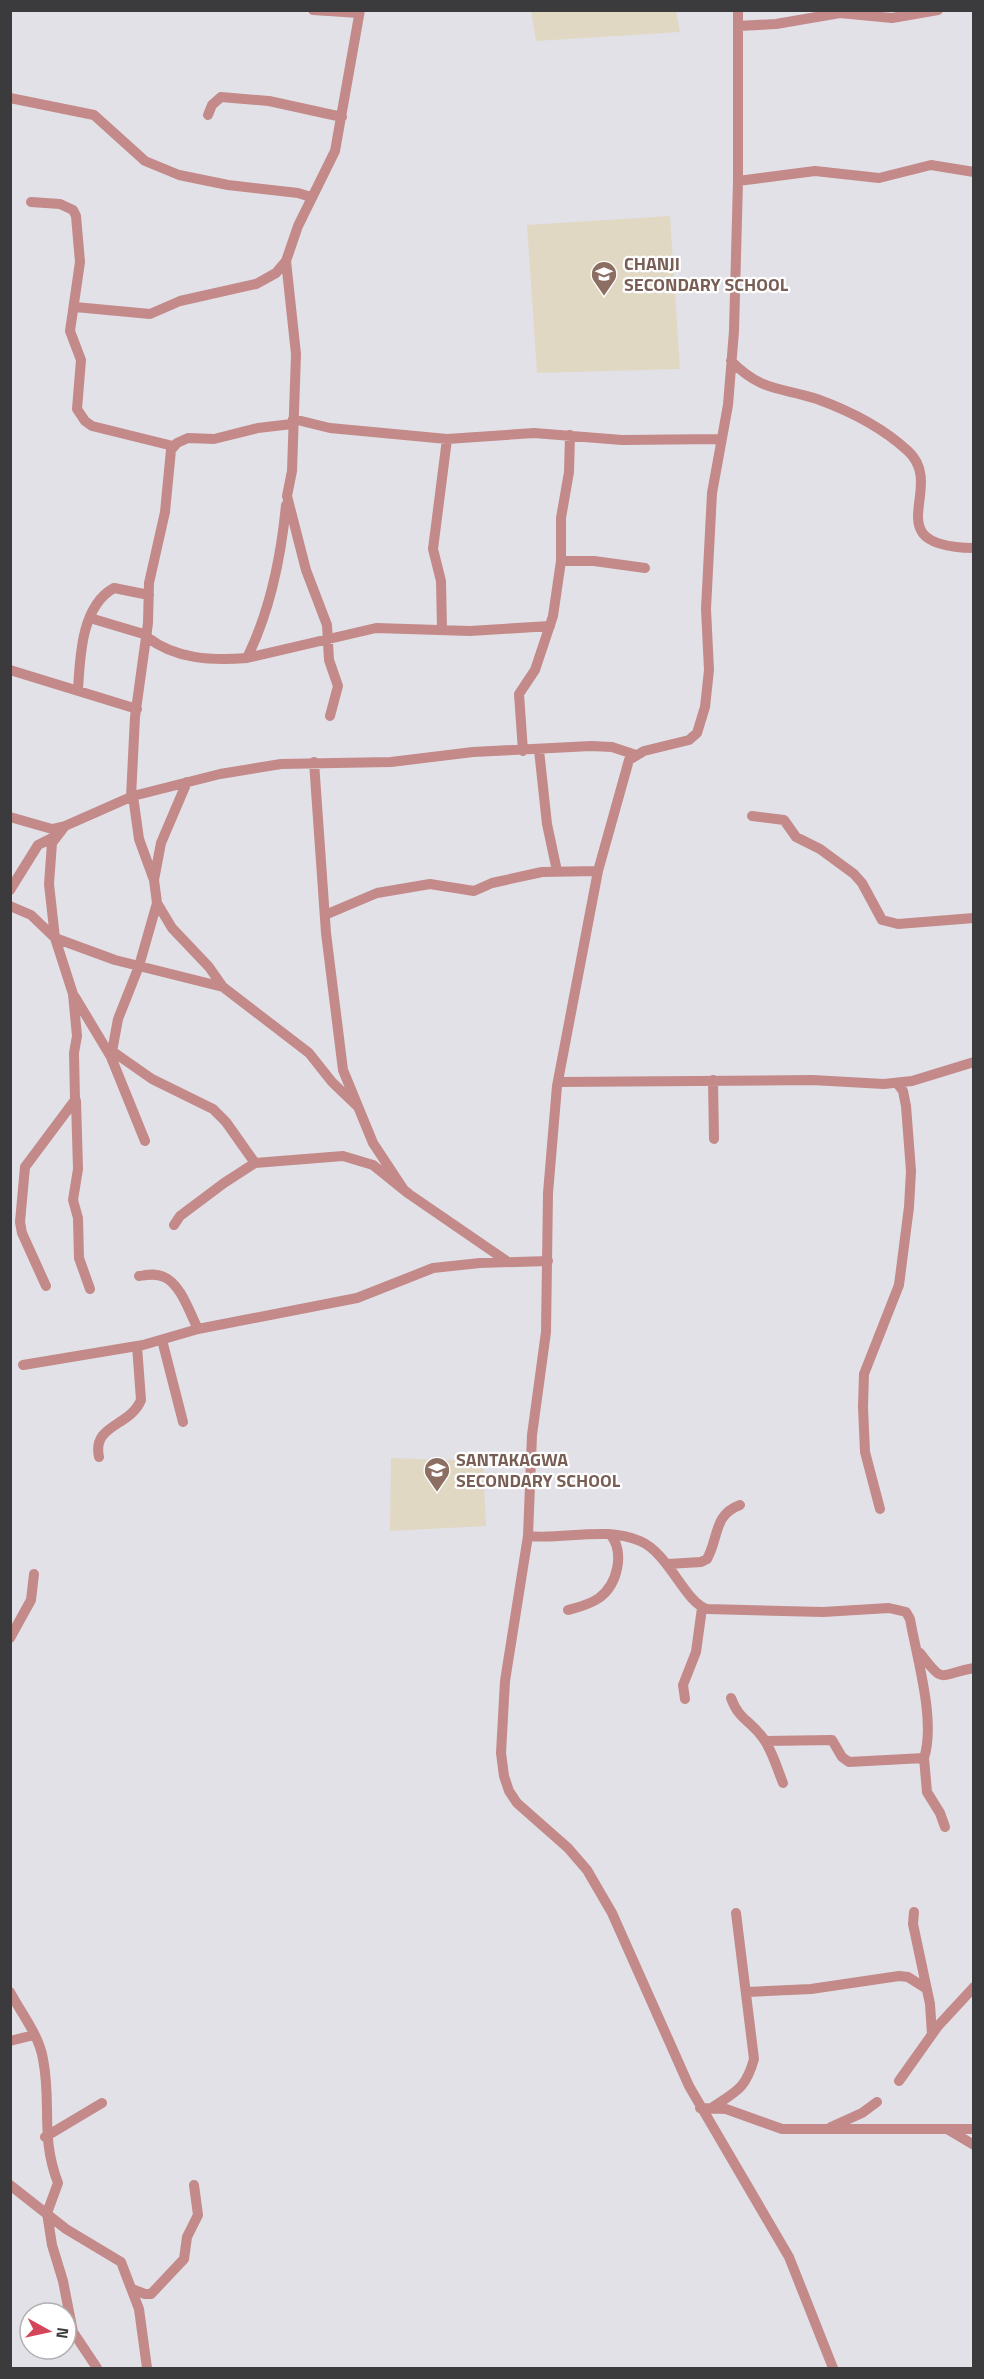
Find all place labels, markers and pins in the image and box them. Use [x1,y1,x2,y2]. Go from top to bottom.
place label: CHANJI SECONDARY SCHOOL [624,250,789,298]
school or university icon: CHANJI SECONDARY SCHOOL [589,259,619,297]
place label: SANTAKAGWA SECONDARY SCHOOL [456,1446,621,1494]
school or university icon: SANTAKAGWA SECONDARY SCHOOL [422,1455,452,1493]

